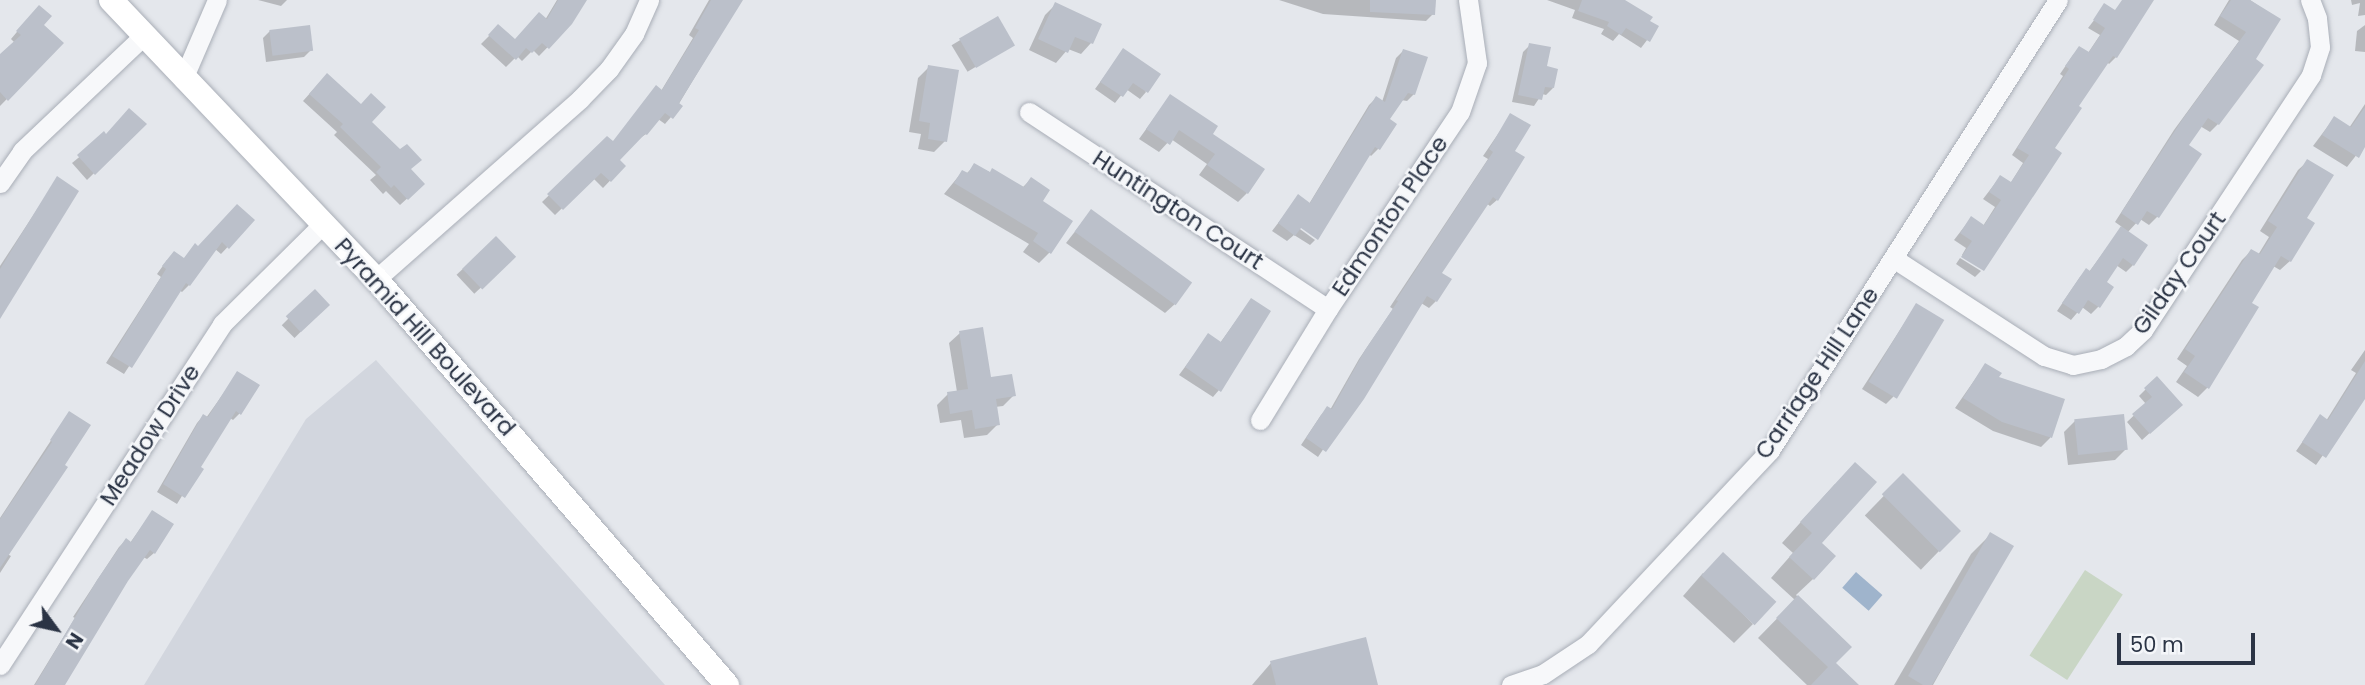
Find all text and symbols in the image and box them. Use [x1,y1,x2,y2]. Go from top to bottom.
street label: Edmonton Place [1326,131,1454,301]
street label: Huntington Court [1088,145,1268,275]
street label: Gilday Court [2127,206,2231,340]
street label: Pyramid Hill Boulevard [329,232,521,442]
street label: Carriage Hill Lane [1749,282,1885,464]
street label: Meadow Drive [94,359,206,511]
north arrow [21,594,91,664]
scale bar [2120,618,2258,662]
text: N [59,627,89,654]
text: 50 m [2130,630,2184,659]

